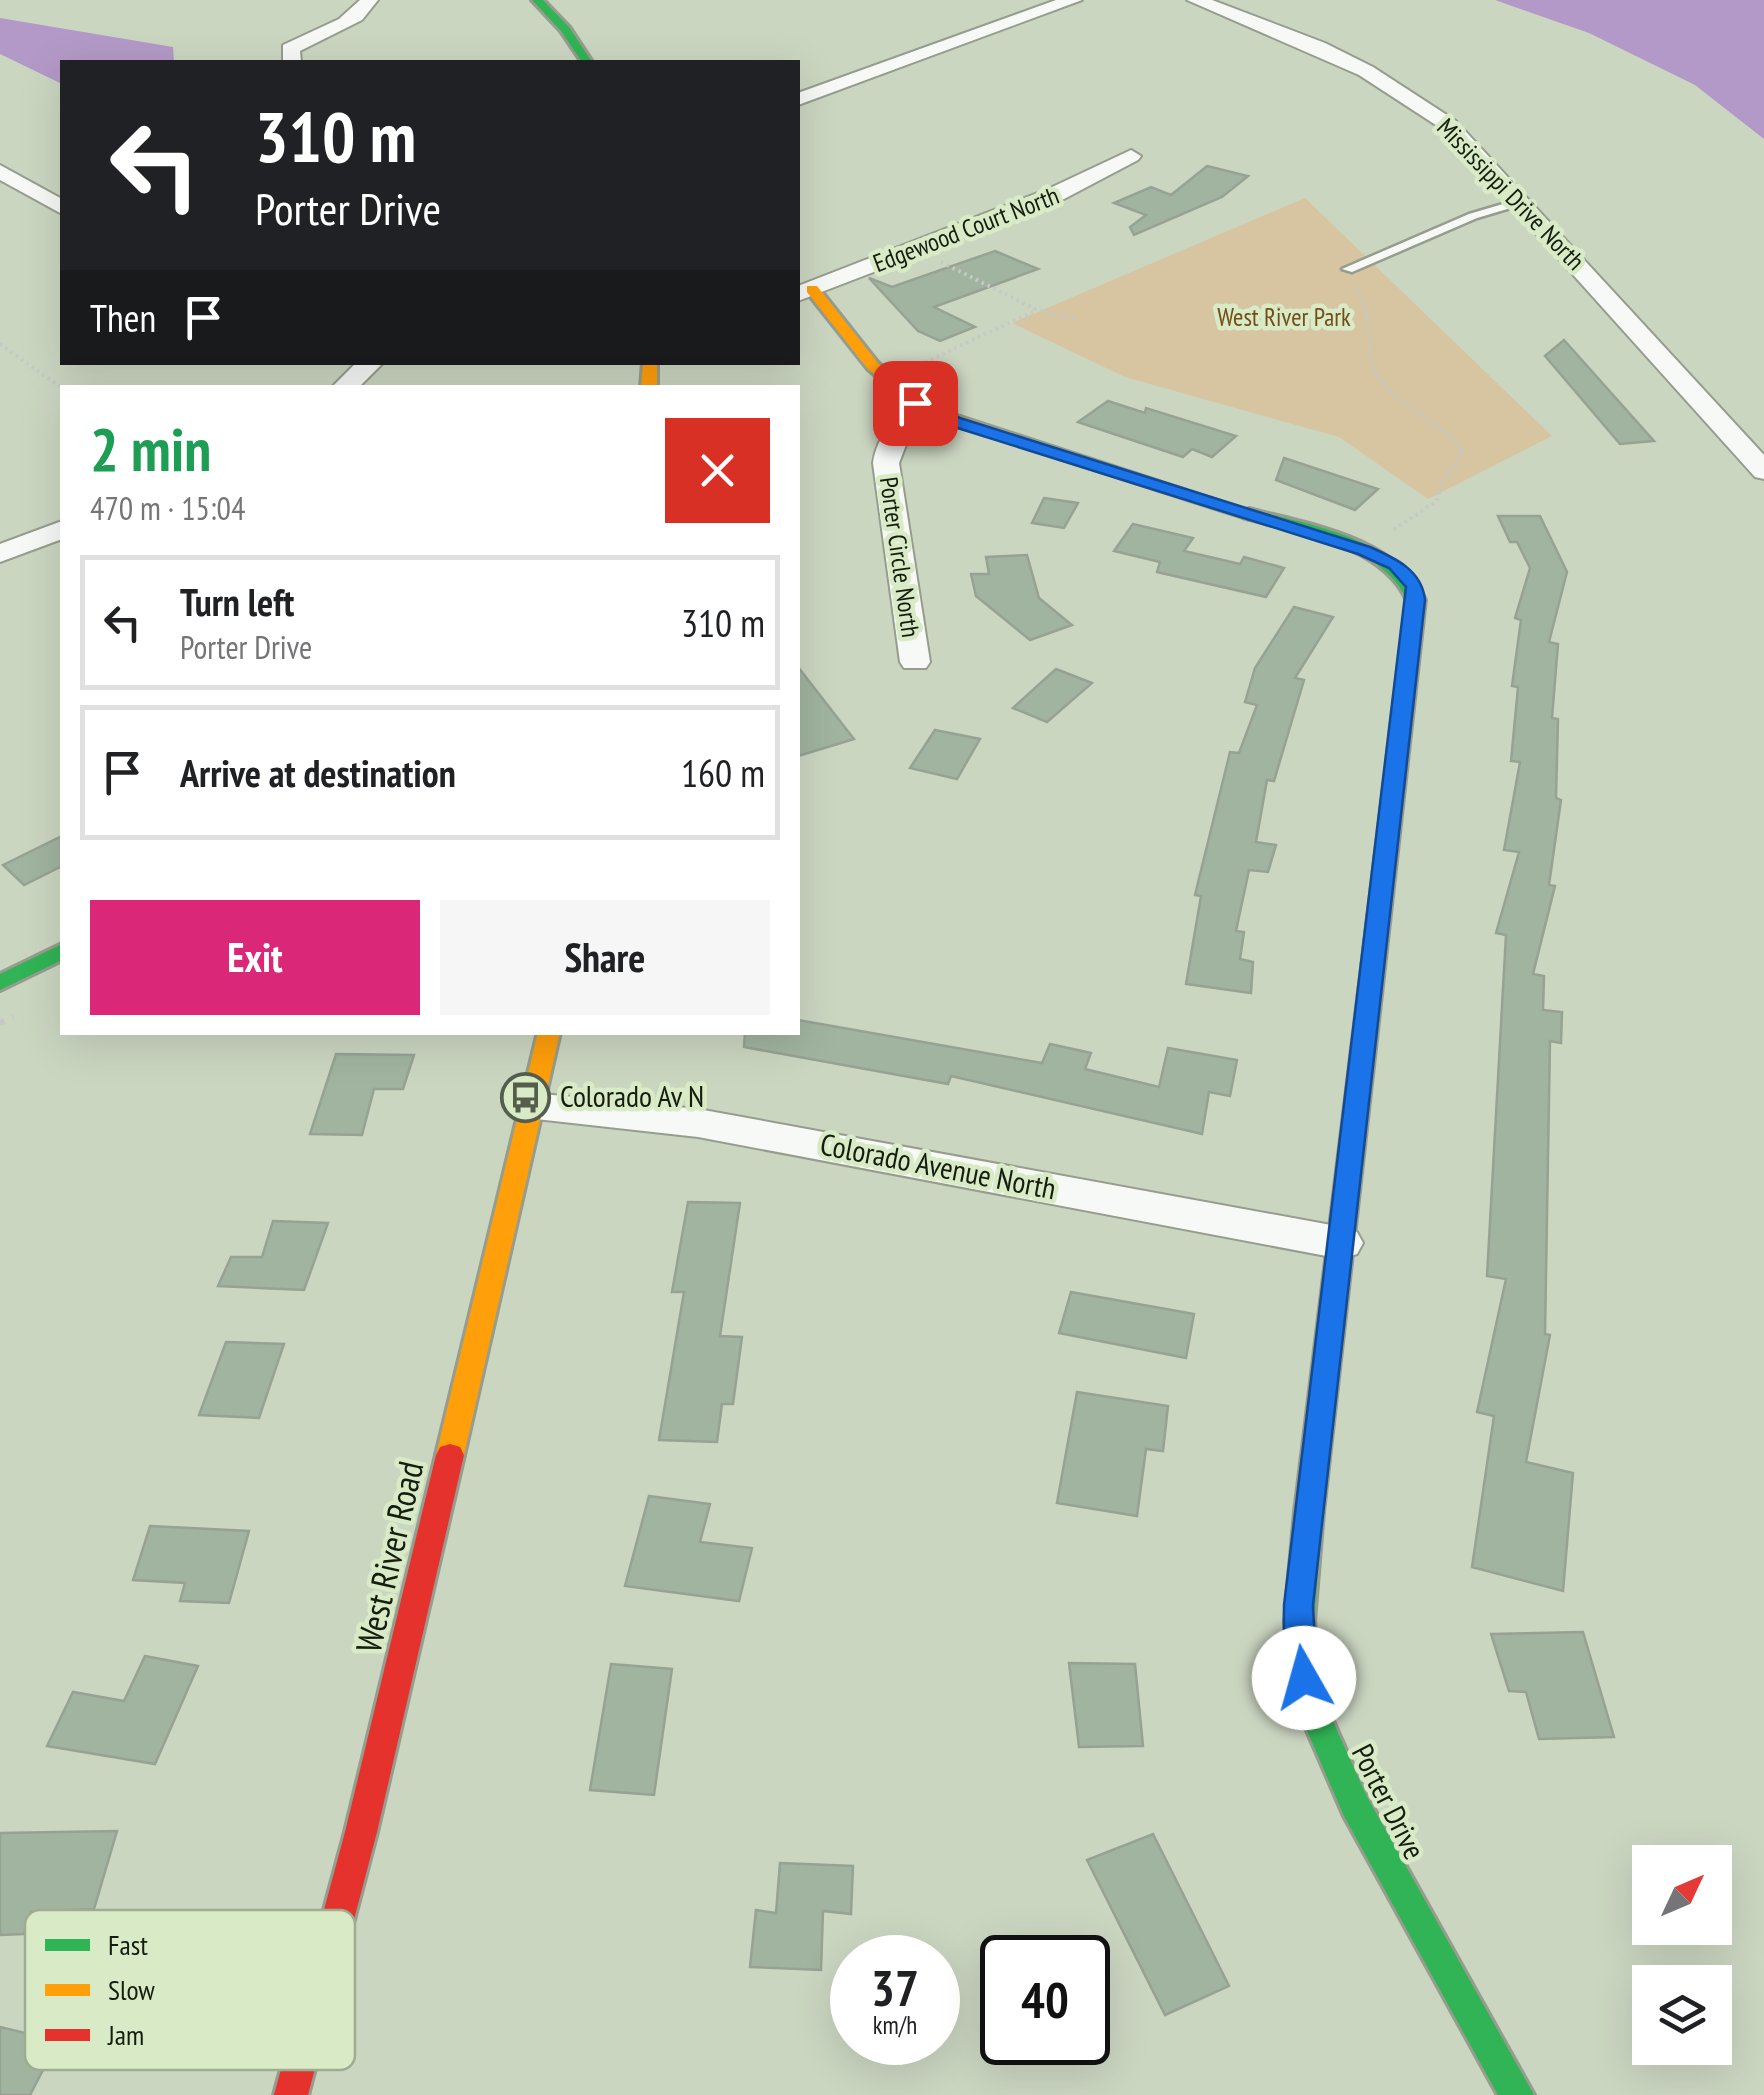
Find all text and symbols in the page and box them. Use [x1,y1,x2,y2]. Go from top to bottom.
text: 310 m [255,91,416,181]
icon: left [90,100,220,230]
street label: Mississippi Drive North [1430,111,1592,277]
text: Porter Drive [255,179,441,237]
street label: Edgewood Court North [869,179,1063,279]
icon: arrive [176,290,231,345]
text: Then [90,293,156,342]
park label: West River Park [1217,301,1351,333]
pin [873,361,958,446]
icon: arrive [888,376,943,431]
text: 2 min [90,410,211,488]
button: close [665,418,770,523]
street label: Porter Circle North [873,475,927,639]
text: 470 m · 15:04 [90,487,245,529]
text: Turn left [180,577,294,626]
icon: left [95,595,150,650]
text: 310 m [681,598,765,647]
text: Porter Drive [180,626,312,668]
icon: arrive [95,745,150,800]
text: Arrive at destination [180,748,456,797]
text: 160 m [681,748,765,797]
button: Exit [90,900,420,1015]
button: Share [440,900,770,1015]
bus stop icon: Colorado Av N [499,1071,551,1123]
place label: Colorado Av N [560,1076,704,1115]
street label: Colorado Avenue North [817,1124,1059,1207]
street label: West River Road [345,1457,433,1657]
position arrow [1252,1626,1356,1730]
street label: Porter Drive [1344,1737,1435,1865]
north arrow [1632,1845,1732,1945]
map controls [1632,1845,1732,2065]
legend [25,1910,355,2070]
text: Fast [108,1926,148,1963]
speed limit sign: 40 [980,1935,1110,2065]
text: 37 [871,1955,919,2020]
button: layers [1632,1965,1732,2065]
text: Slow [108,1971,155,2008]
text: km/h [873,2009,917,2041]
text: Jam [107,2016,144,2053]

